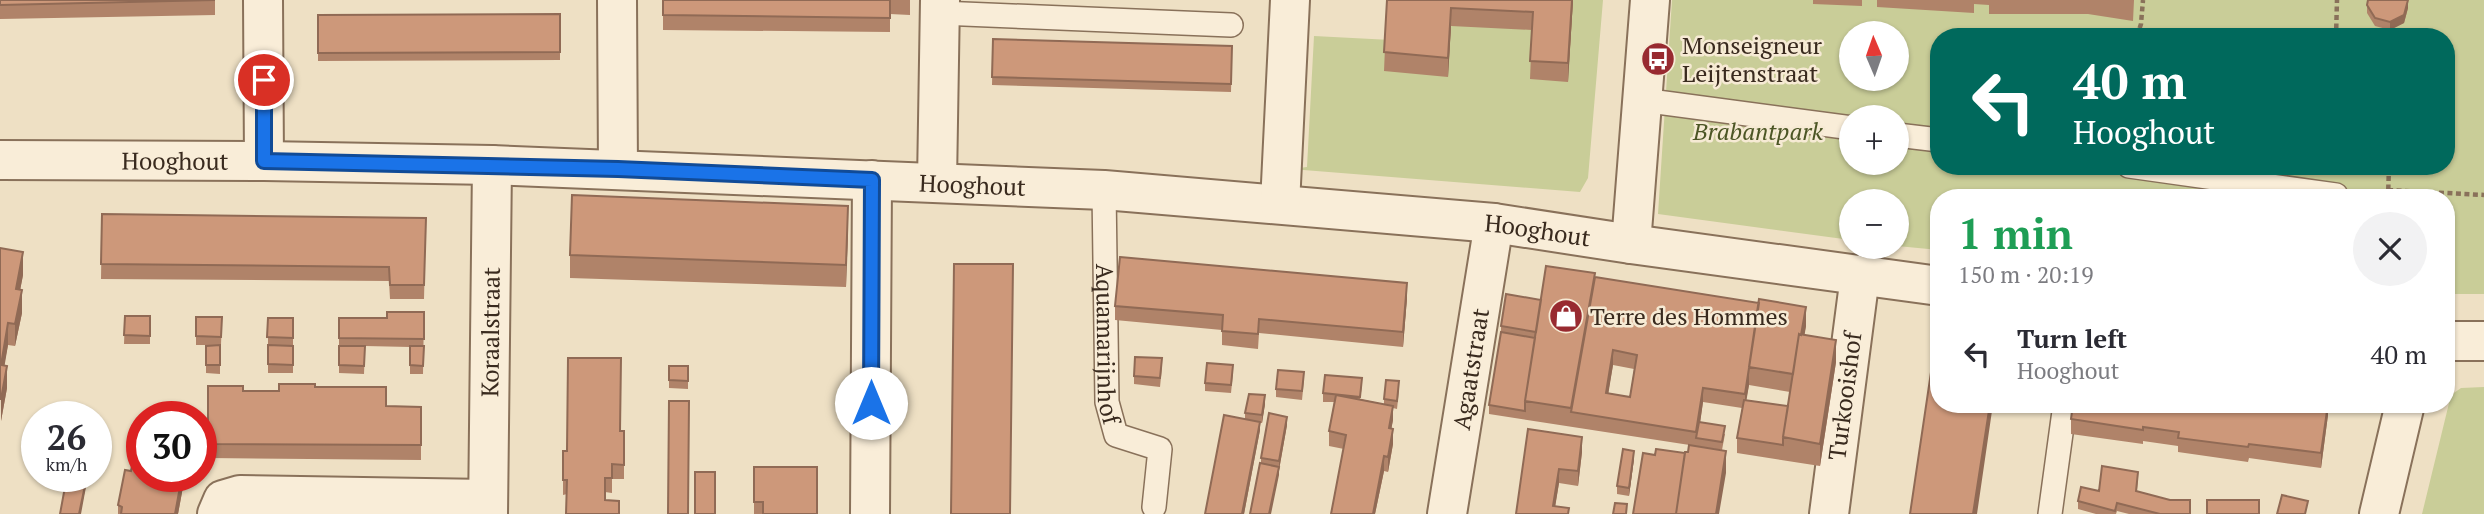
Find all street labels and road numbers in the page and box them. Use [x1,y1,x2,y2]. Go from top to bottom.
street label: Hooghout [122,144,229,177]
street label: Hooghout [919,166,1027,203]
street label: Hooghout [1483,206,1593,254]
street label: Aquamarijnhof [1089,263,1129,429]
street label: Koraalstraat [473,267,507,397]
street label: Agaatstraat [1445,306,1496,432]
street label: Turkooishof [1820,328,1869,462]

